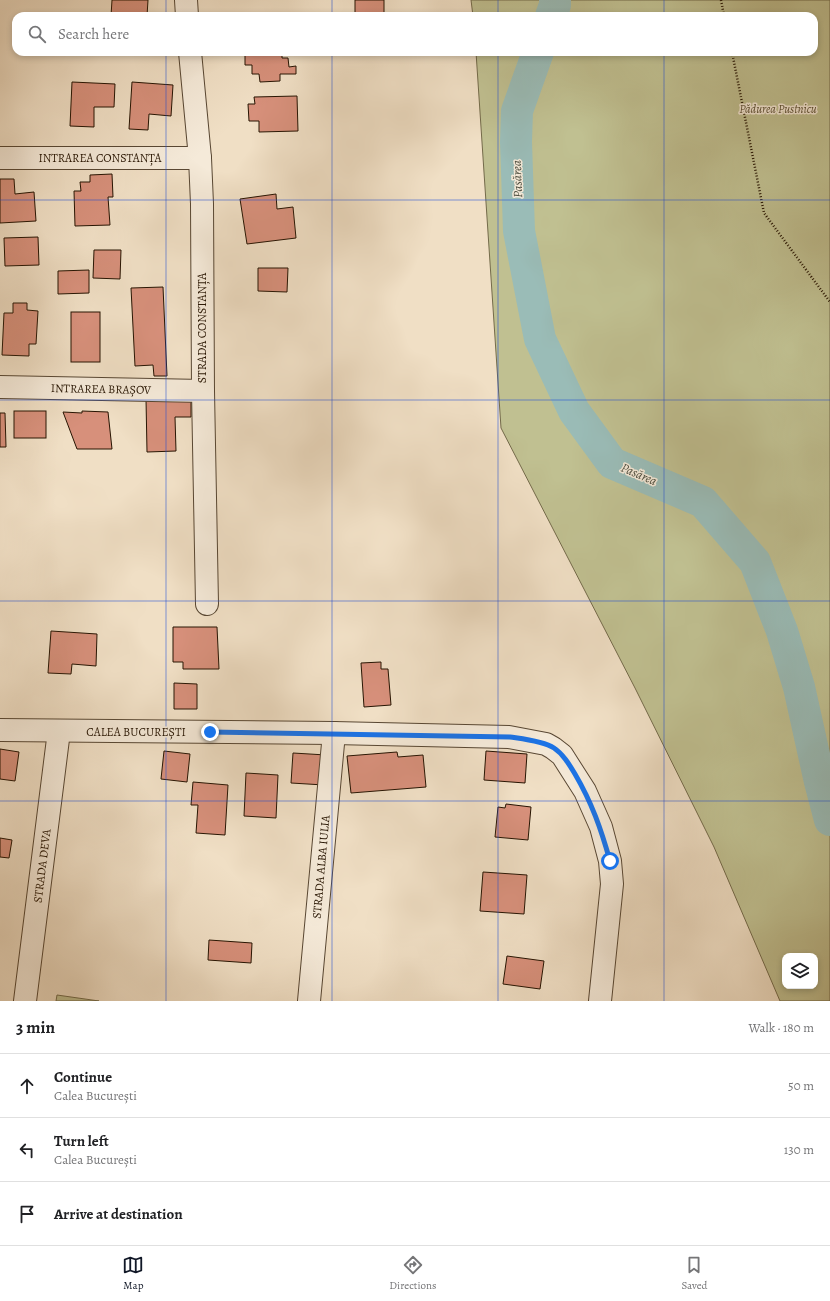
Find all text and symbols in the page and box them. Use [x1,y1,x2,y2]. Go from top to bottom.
search box [12,12,818,56]
icon: search [26,23,48,45]
text: Search here [58,24,129,44]
park label: Pădurea Pustnicu [739,101,817,117]
street label: INTRAREA CONSTANȚA [39,150,162,166]
water label: Pasărea [508,160,526,198]
street label: STRADA CONSTANȚA [194,272,210,383]
street label: INTRAREA BRAȘOV [51,380,152,398]
water label: Pasărea [618,459,660,489]
route end [201,723,219,741]
street label: CALEA BUCUREȘTI [86,724,186,740]
street label: STRADA ALBA IULIA [309,814,334,919]
street label: STRADA DEVA [30,827,55,904]
route start [601,852,619,870]
map controls [782,953,818,989]
button: layers [782,953,818,989]
text: 3 min [16,1016,55,1039]
text: Walk · 180 m [748,1019,814,1036]
text: Continue [54,1067,112,1087]
icon: ahead [16,1075,38,1097]
text: 50 m [788,1077,814,1094]
text: Calea București [54,1087,137,1104]
text: Turn left [54,1131,109,1151]
icon: left [16,1139,38,1161]
text: 130 m [784,1141,814,1158]
text: Calea București [54,1151,137,1168]
icon: arrive [16,1203,38,1225]
text: Arrive at destination [54,1204,183,1224]
tab: Map [122,1254,144,1293]
tab: Directions [389,1254,437,1293]
tab: Saved [681,1254,708,1293]

